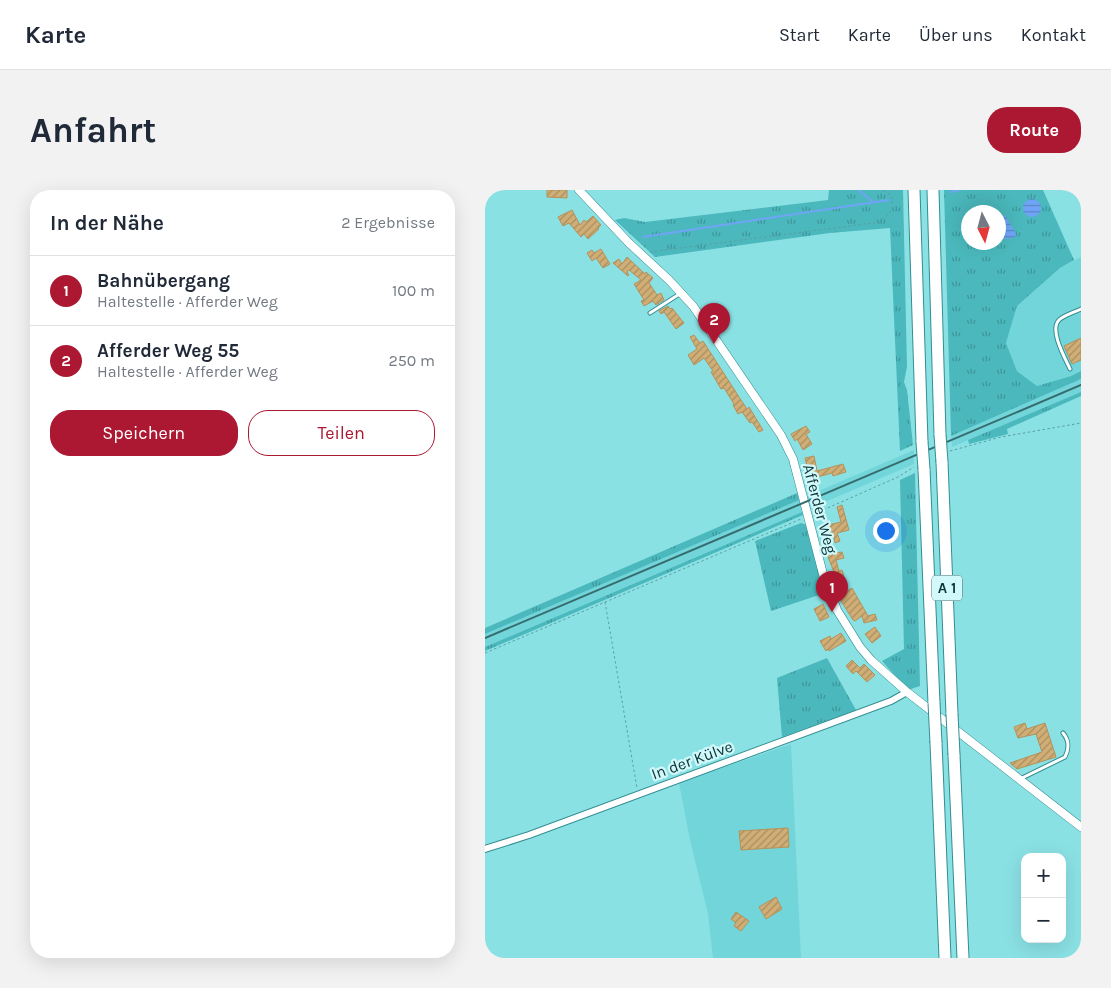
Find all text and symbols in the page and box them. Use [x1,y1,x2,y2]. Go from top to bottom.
text: Karte [25,21,86,49]
text: Start [779,24,820,46]
text: Karte [848,24,891,46]
text: Über uns [919,24,993,46]
text: Kontakt [1021,24,1086,46]
button: Route [987,107,1081,153]
text: Anfahrt [30,110,156,151]
north arrow [961,205,1006,250]
text: In der Nähe [50,211,164,235]
text: 2 Ergebnisse [341,213,435,232]
text: Bahnübergang [97,270,230,292]
text: 1 [63,281,69,300]
text: 100 m [392,281,435,300]
text: Haltestelle · Afferder Weg [97,292,278,311]
pin: 2 [698,303,730,344]
text: Afferder Weg 55 [97,340,239,362]
text: 2 [61,351,71,370]
text: 250 m [388,351,435,370]
text: Haltestelle · Afferder Weg [97,362,278,381]
button: Speichern [50,410,238,456]
button: Teilen [248,410,435,456]
street label: Afferder Weg [799,462,841,556]
your location [873,518,899,544]
pin: 1 [816,571,848,612]
road number: A 1 [932,576,962,600]
street label: In der Külve [649,736,735,784]
map controls [1021,853,1066,943]
button: + [1021,853,1066,898]
button: − [1021,898,1066,943]

